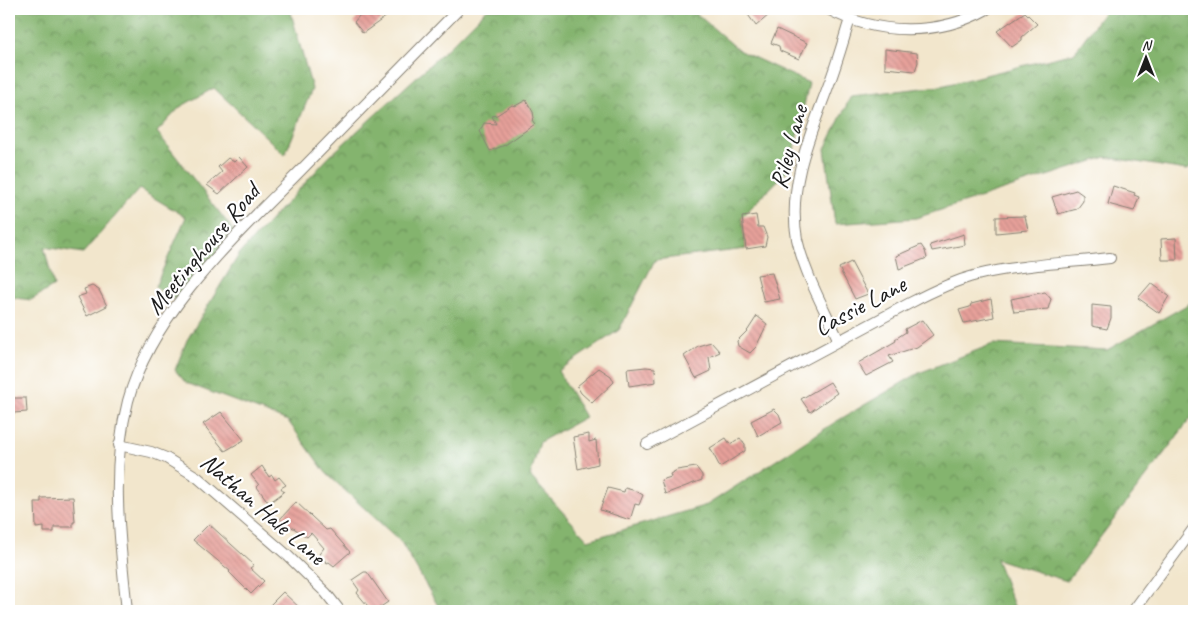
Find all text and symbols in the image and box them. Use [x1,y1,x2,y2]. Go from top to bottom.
north arrow [1120,32,1170,82]
text: N [1142,37,1153,54]
street label: Riley Lane [763,100,816,192]
street label: Meetinghouse Road [139,174,269,321]
street label: Cassie Lane [809,268,913,344]
street label: Nathan Hale Lane [194,446,334,573]

